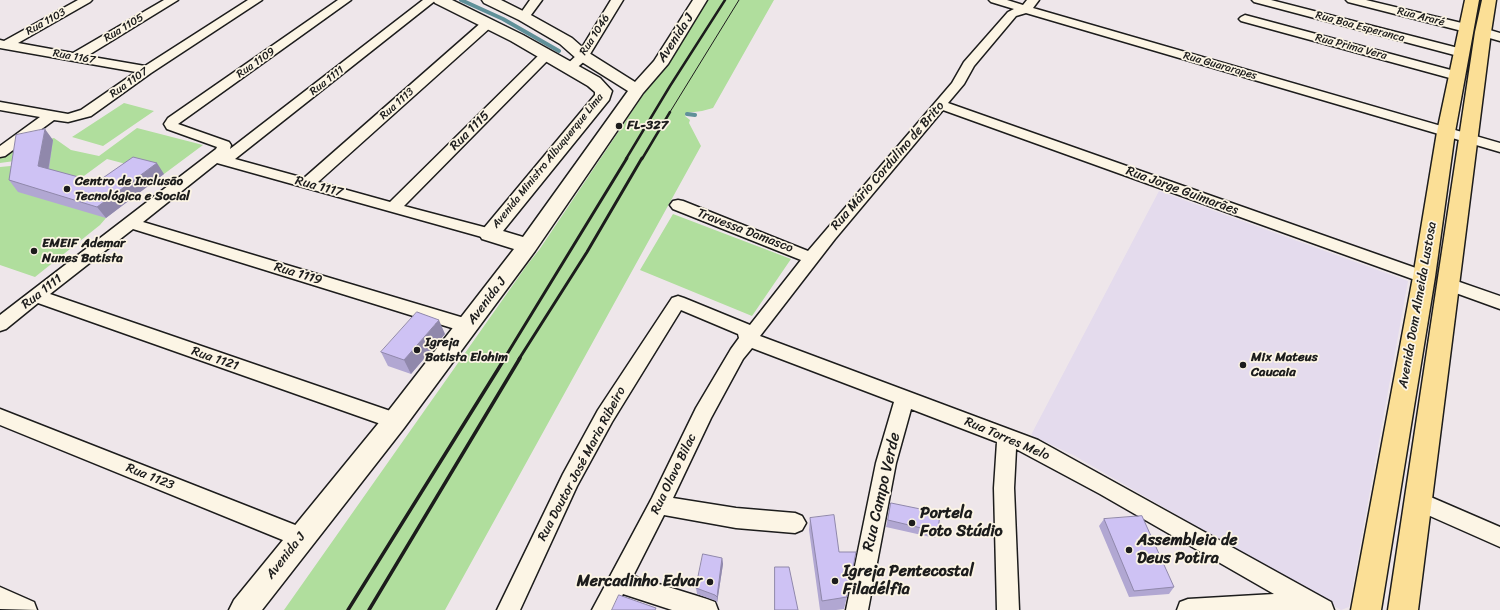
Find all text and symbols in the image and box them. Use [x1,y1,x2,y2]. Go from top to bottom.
street label: Rua Araré [1396,5,1446,29]
street label: Rua 1103 [24,6,68,38]
street label: Rua Boa Esperanca [1314,9,1406,45]
street label: Rua 1105 [102,11,146,45]
street label: Avenida J [655,11,697,65]
street label: Rua 1046 [577,12,613,58]
street label: Rua Prima Vera [1314,31,1388,63]
street label: Rua 1109 [234,45,278,81]
street label: Rua 1167 [52,47,96,67]
street label: Rua Guararapes [1182,49,1258,83]
street label: Rua 1111 [307,64,347,98]
street label: Rua 1107 [107,65,151,101]
street label: Rua 1113 [377,85,417,123]
street label: Avenida Ministro Albuquerque Lima [490,91,606,231]
street label: Rua Mário Cordulino de Brito [828,99,948,233]
street label: Rua 1115 [447,108,493,154]
place label: FL-327 [627,118,668,134]
marker: FL-327 [614,121,624,131]
street label: Rua Jorge Guimarães [1124,163,1240,219]
street label: Rua 1117 [293,173,345,201]
place label: Centro de Inclusão Tecnológica e Social [75,174,190,205]
marker: Centro de Inclusão Tecnológica e Social [62,184,72,194]
street label: Travessa Damasco [695,206,795,256]
street label: Avenida Dom Almeida Lustosa [1396,221,1440,389]
place label: EMEIF Ademar Nunes Batista [42,236,125,267]
marker: EMEIF Ademar Nunes Batista [29,246,39,256]
street label: Rua 1119 [272,259,324,289]
street label: Rua 1111 [19,271,65,313]
street label: Avenida J [464,274,510,328]
place label: Igreja Batista Elohim [425,335,508,366]
street label: Rua 1121 [189,344,241,374]
marker: Igreja Batista Elohim [412,345,422,355]
place label: Mix Mateus Caucaia [1251,350,1318,381]
marker: Mix Mateus Caucaia [1238,360,1248,370]
street label: Rua Doutor José Maria Ribeiro [535,384,629,544]
street label: Rua Torres Melo [962,414,1052,464]
street label: Rua Olavo Bilac [648,431,700,517]
street label: Rua Campo Verde [859,431,905,553]
street label: Rua 1123 [124,460,176,494]
place label: Portela Foto Stúdio [920,504,1003,542]
marker: Portela Foto Stúdio [907,518,917,528]
street label: Avenida J [263,530,309,582]
place label: Assembleia de Deus Potira [1137,531,1238,569]
marker: Assembleia de Deus Potira [1124,545,1134,555]
place label: Igreja Pentecostal Filadélfia [843,562,974,600]
place label: Mercadinho Edvar [577,572,702,592]
marker: Igreja Pentecostal Filadélfia [830,576,840,586]
marker: Mercadinho Edvar [705,577,715,587]

